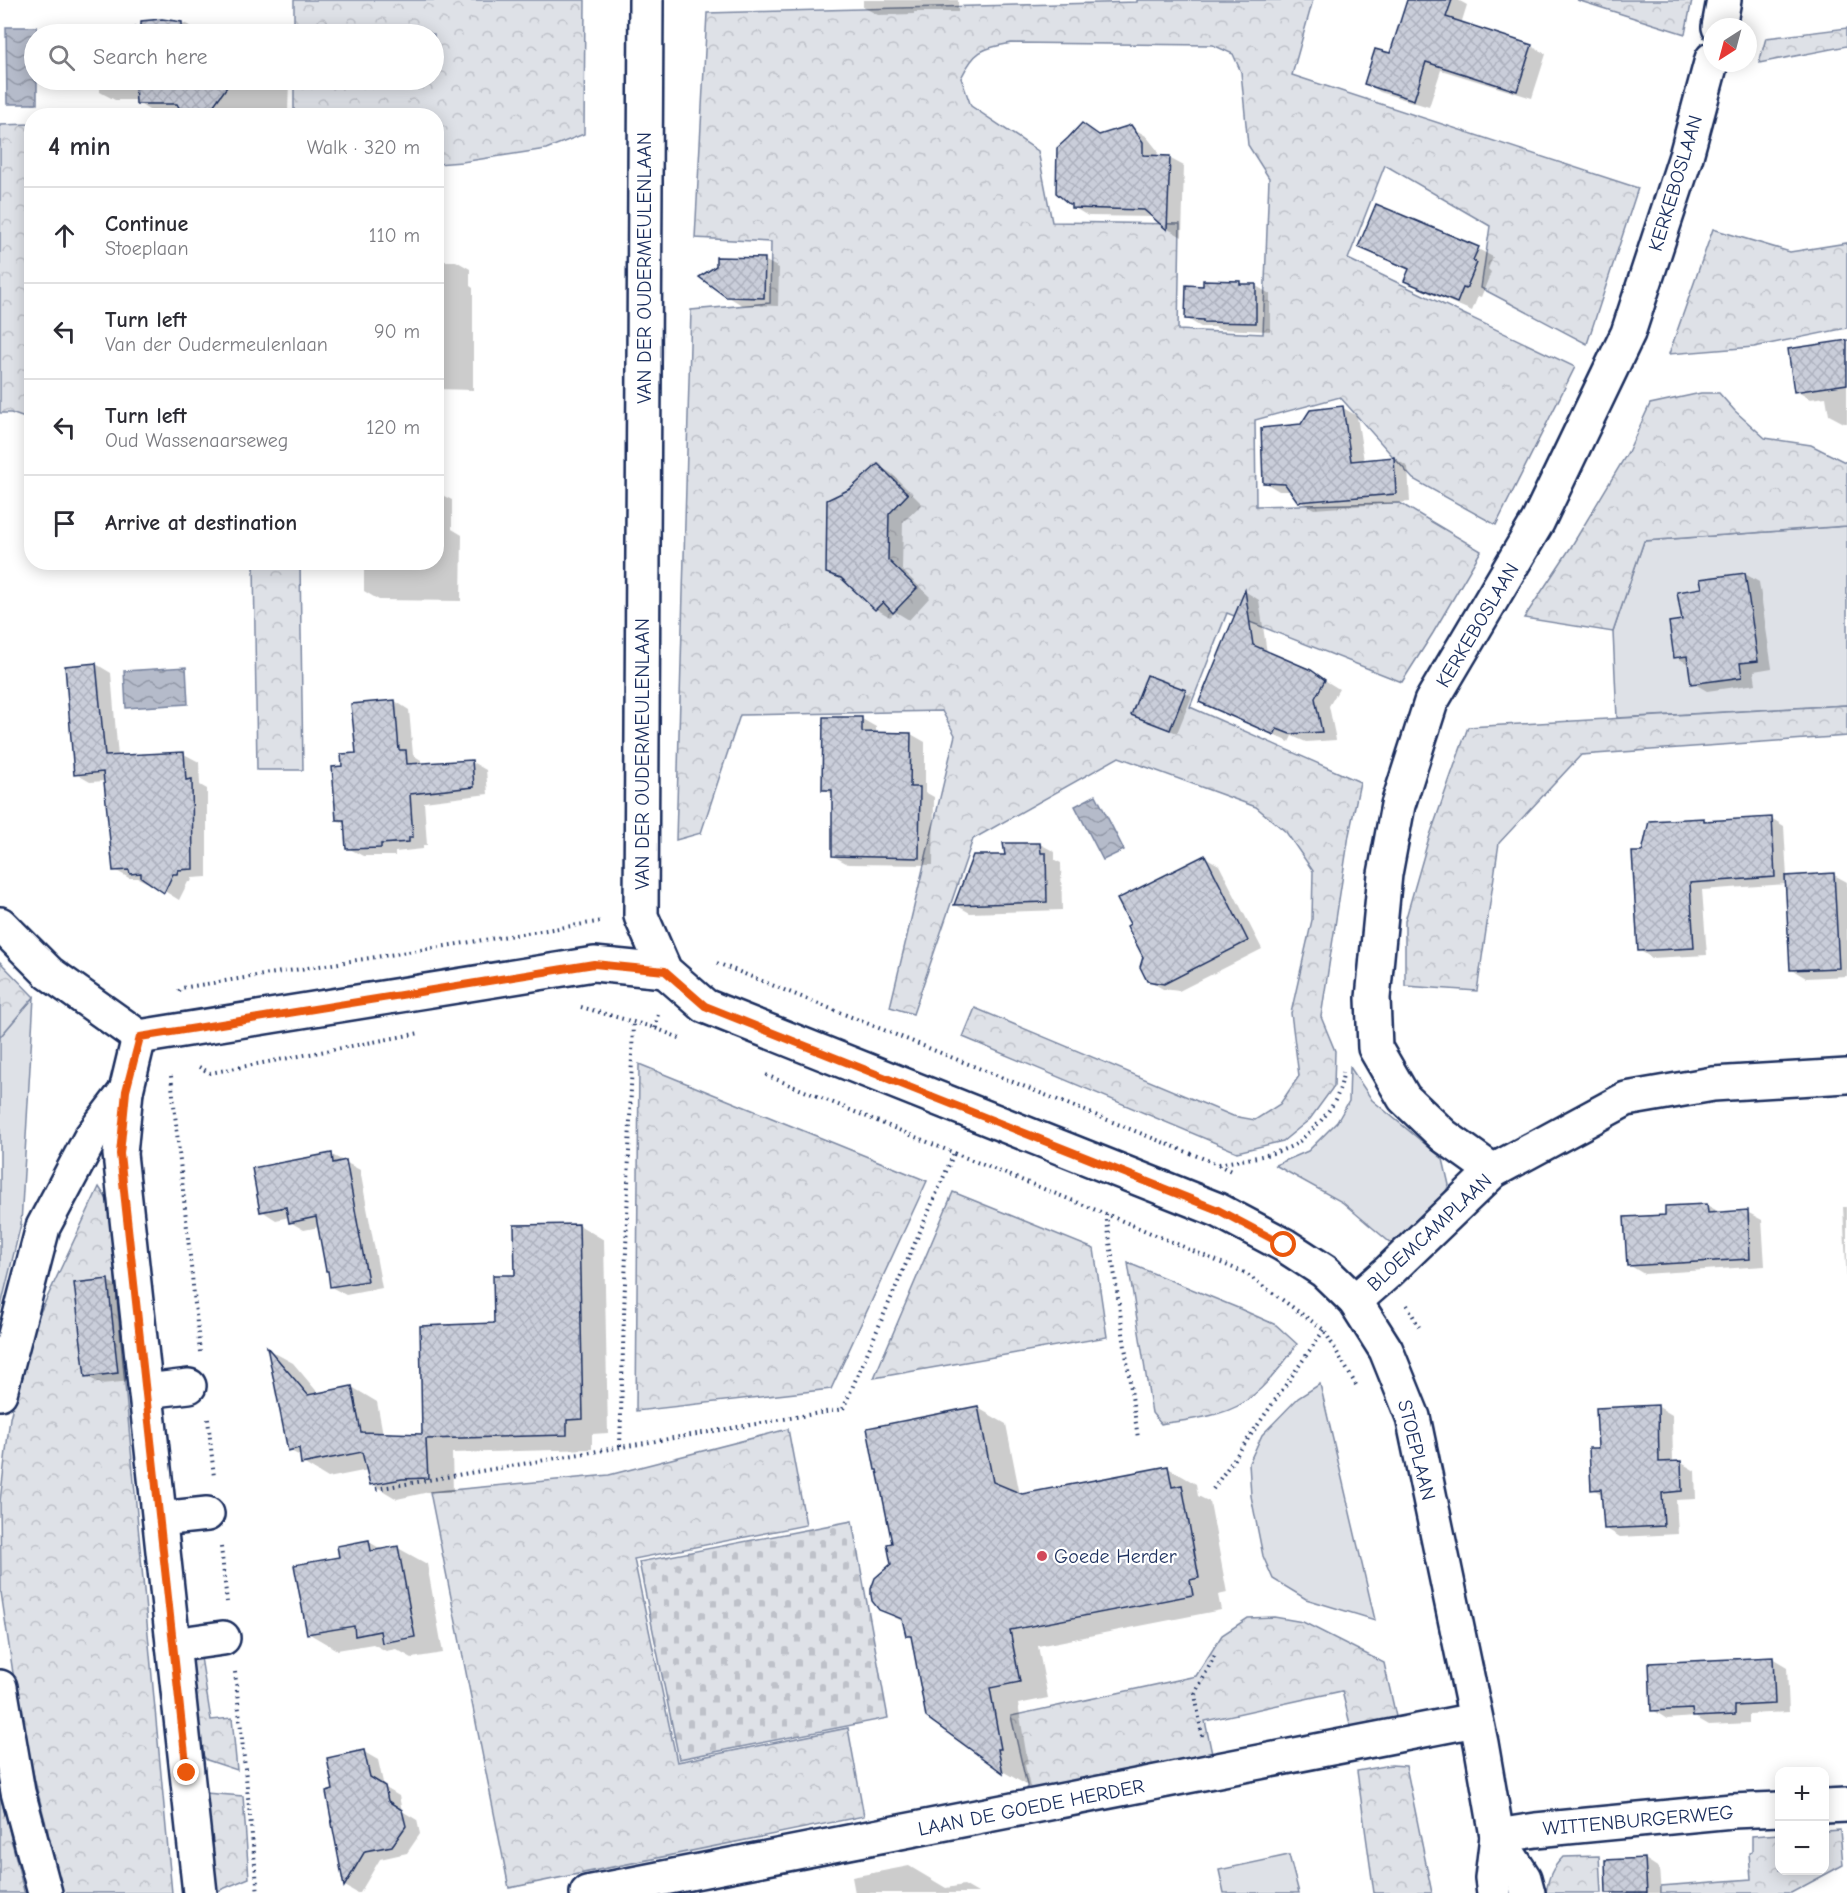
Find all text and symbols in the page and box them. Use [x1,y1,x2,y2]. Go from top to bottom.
north arrow [1703,18,1757,72]
search box [24,24,444,90]
icon: search [45,41,78,74]
text: Search here [93,44,208,70]
street label: KERKEBOSLAAN [1644,112,1707,254]
text: 4 min [48,132,111,162]
street label: VAN DER OUDERMEULENLAAN [633,132,656,404]
text: Walk · 320 m [307,136,420,159]
text: Continue [105,211,188,237]
icon: ahead [48,219,81,252]
text: 110 m [369,224,420,247]
text: Stoeplaan [105,237,188,260]
text: Turn left [105,307,187,333]
icon: left [48,315,81,348]
text: 90 m [374,320,420,343]
text: Van der Oudermeulenlaan [105,333,328,356]
text: Turn left [105,403,187,429]
icon: left [48,411,81,444]
text: 120 m [366,416,420,439]
text: Oud Wassenaarseweg [105,429,288,452]
icon: arrive [48,507,81,540]
text: Arrive at destination [105,510,297,536]
street label: KERKEBOSLAAN [1431,559,1524,692]
street label: VAN DER OUDERMEULENLAAN [631,618,654,890]
street label: BLOEMCAMPLAAN [1362,1169,1496,1296]
route start [1270,1231,1296,1257]
street label: STOEPLAAN [1393,1397,1440,1503]
place label: Goede Herder [1054,1545,1177,1568]
marker: Goede Herder [1035,1549,1049,1563]
route end [173,1759,199,1785]
map controls [1775,1767,1829,1875]
button: + [1775,1767,1829,1821]
street label: LAAN DE GOEDE HERDER [916,1774,1146,1841]
street label: WITTENBURGERWEG [1542,1801,1735,1840]
button: − [1775,1821,1829,1875]

